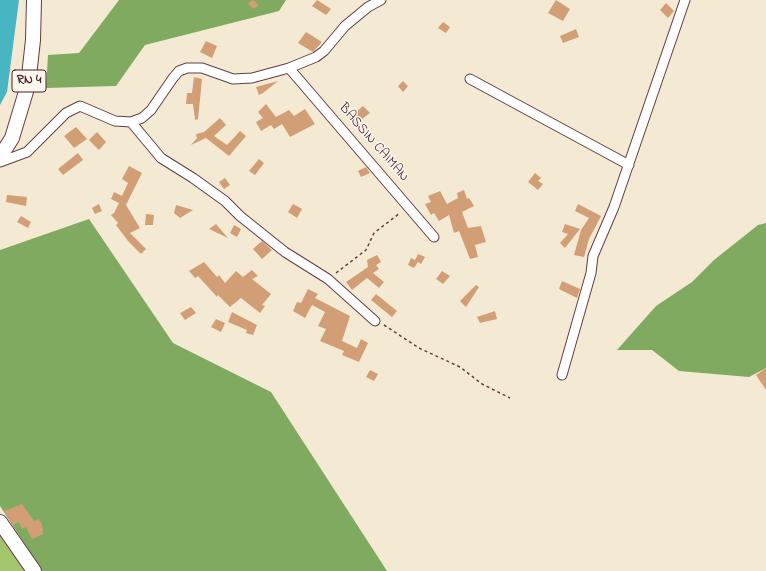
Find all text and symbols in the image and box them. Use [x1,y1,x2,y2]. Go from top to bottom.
road number: RN 4 [12,70,46,92]
street label: BASSIN CAIMAN [334,100,412,186]

